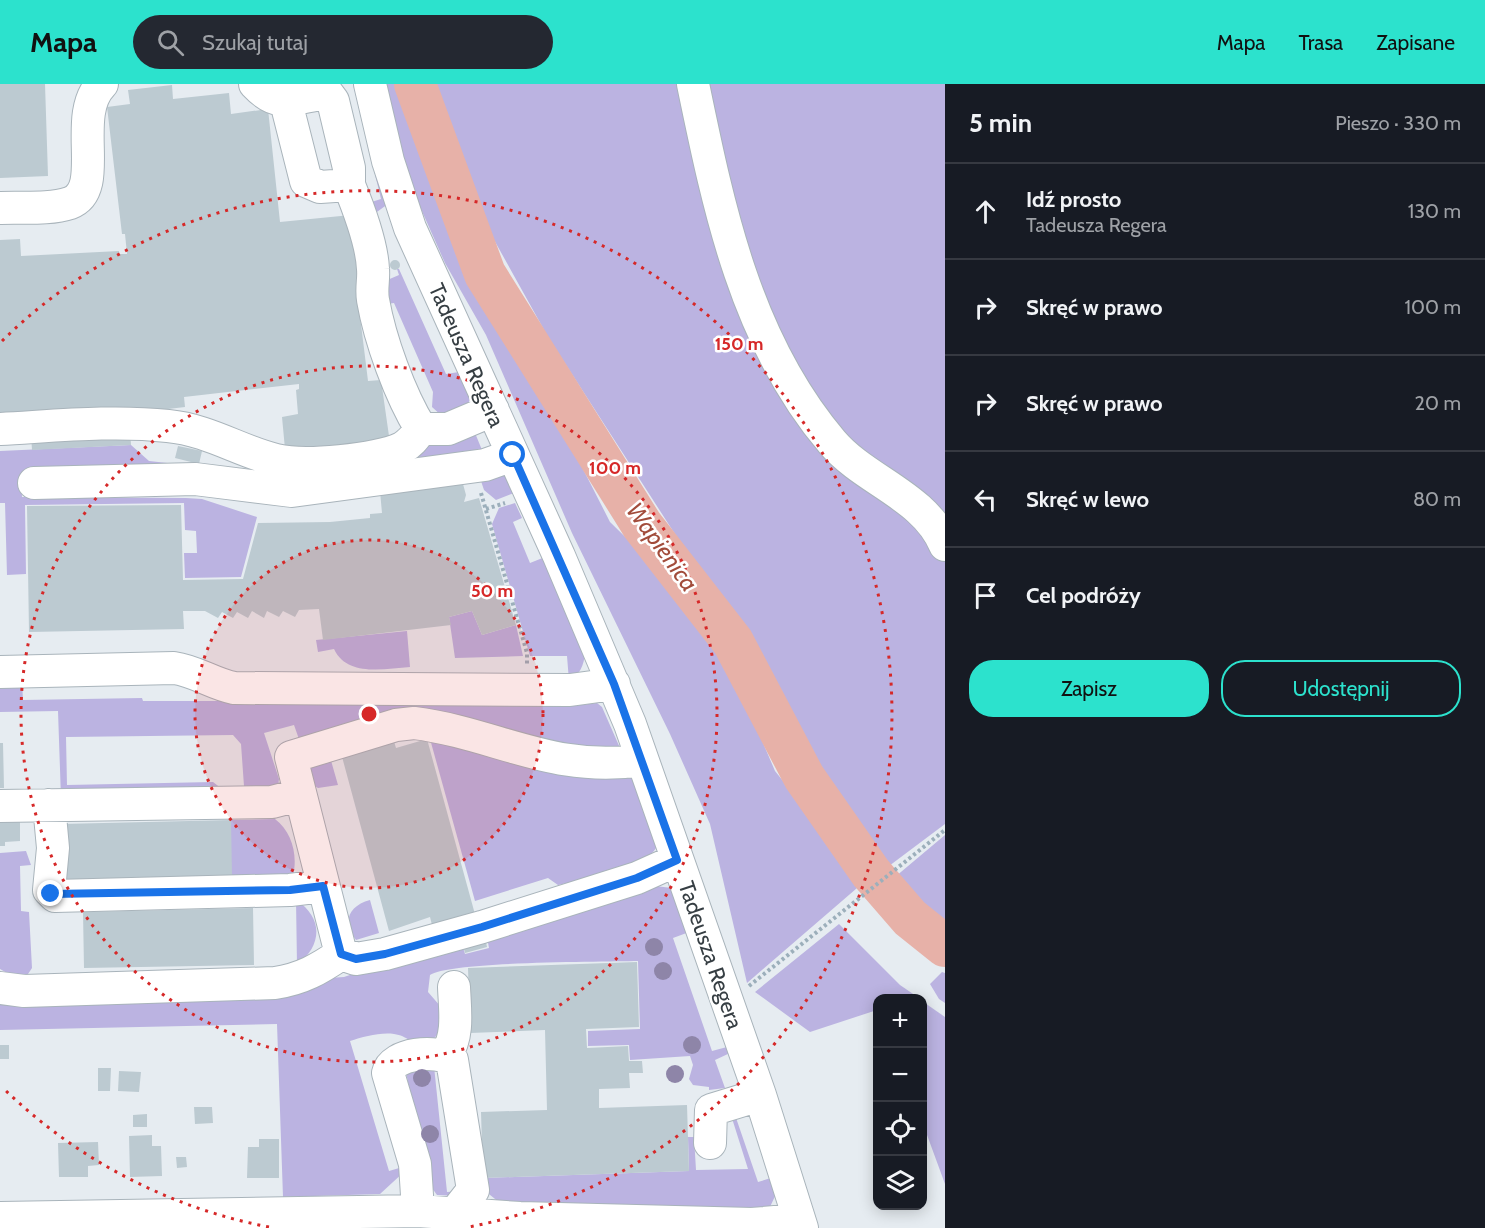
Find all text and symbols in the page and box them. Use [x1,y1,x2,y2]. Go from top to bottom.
search box [133,15,553,69]
text: Mapa [30,25,97,59]
icon: search [154,26,187,59]
text: Szukaj tutaj [202,29,308,56]
text: Mapa [1217,30,1265,55]
text: Trasa [1298,30,1343,55]
text: Zapisane [1376,30,1455,55]
text: 5 min [969,107,1032,139]
text: Pieszo · 330 m [1335,111,1461,135]
text: Idź prosto [1026,186,1121,213]
icon: ahead [969,195,1002,228]
text: 130 m [1408,199,1461,223]
text: Tadeusza Regera [1026,213,1167,237]
street label: Tadeusza Regera [423,279,510,432]
icon: right [969,291,1002,324]
text: Skręć w prawo [1026,294,1163,321]
text: 100 m [1405,295,1461,319]
text: 150 m [715,333,763,355]
icon: right [969,387,1002,420]
text: Skręć w prawo [1026,390,1163,417]
text: 20 m [1415,391,1461,415]
route start [499,441,525,467]
text: 100 m [589,457,641,479]
icon: left [969,483,1002,516]
text: Skręć w lewo [1026,486,1149,513]
text: 80 m [1413,487,1461,511]
water label: Wapienica [620,497,704,597]
icon: arrive [969,579,1002,612]
text: 50 m [471,580,513,602]
text: Cel podróży [1026,582,1141,609]
button: Zapisz [969,660,1209,717]
button: Udostępnij [1221,660,1461,717]
centre of rings [359,704,379,724]
street label: Tadeusza Regera [673,878,749,1033]
route end [37,880,63,906]
map controls [873,994,927,1210]
button: + [873,994,927,1048]
button: − [873,1048,927,1102]
button: locate [873,1102,927,1156]
button: layers [873,1156,927,1210]

